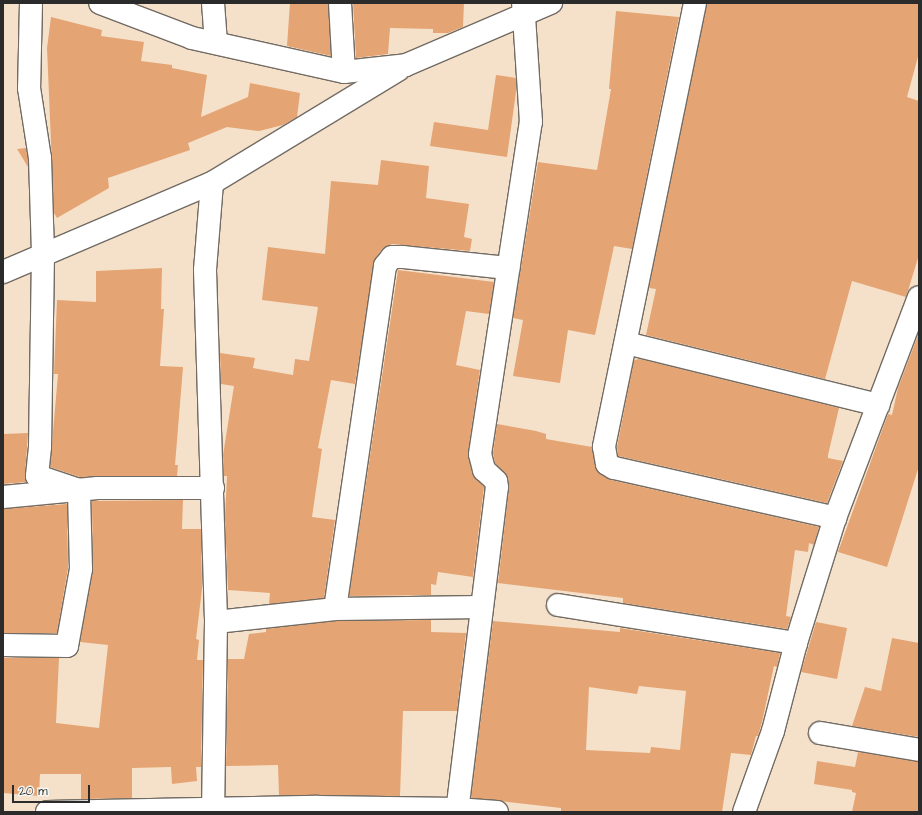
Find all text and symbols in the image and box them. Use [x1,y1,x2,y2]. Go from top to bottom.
scale bar [14,777,92,803]
text: 20 m [19,783,48,800]

